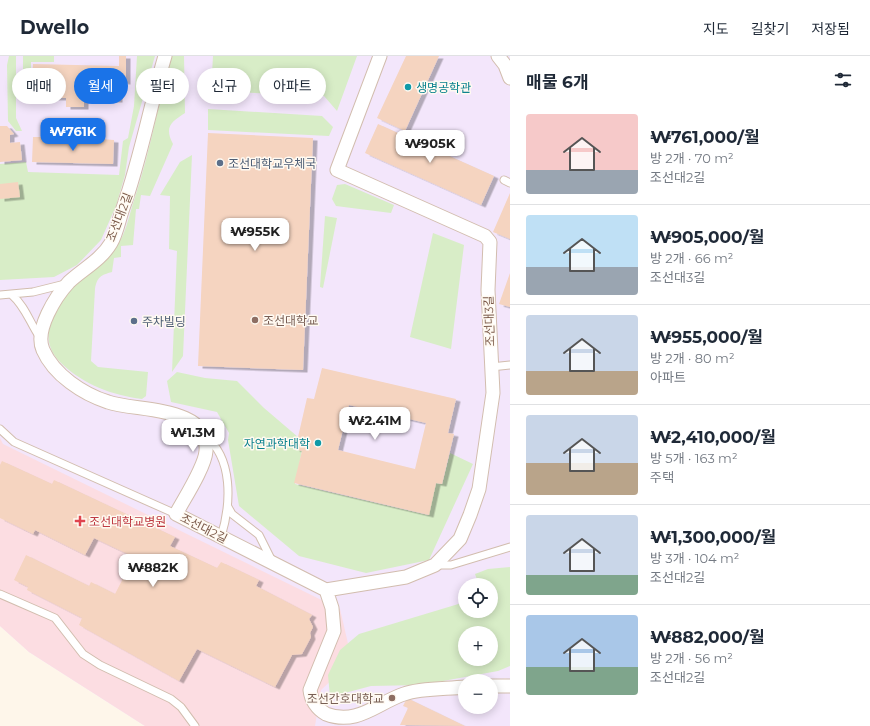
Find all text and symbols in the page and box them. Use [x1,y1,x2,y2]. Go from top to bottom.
text: Dwello [20,16,89,39]
text: 지도 [703,20,729,38]
text: 길찾기 [751,20,789,38]
text: 저장됨 [811,20,850,38]
chip: 매매 [12,68,66,104]
chip: 월세 [74,68,128,104]
chip: 필터 [136,68,189,104]
chip: 신규 [197,68,251,104]
chip: 아파트 [259,68,326,104]
icon: filters [832,69,854,91]
text: 매물 6개 [526,72,589,92]
place label: 생명공학관 [416,80,471,95]
marker: 생명공학관 [403,82,413,92]
pin: ₩761K [45,118,101,152]
text: ₩761K [50,123,96,139]
text: ₩761,000/월 [650,127,760,147]
pin: ₩905K [402,130,458,164]
icon: home [558,130,606,178]
text: ₩905K [405,135,455,151]
text: 방 2개 · 70 m² [650,150,734,166]
place label: 조선대학교우체국 [228,156,316,171]
marker: 조선대학교우체국 [215,158,225,168]
text: 조선대2길 [650,169,705,185]
street label: 조선대2길 [103,191,135,243]
pin: ₩955K [227,218,283,252]
text: ₩955K [230,223,280,239]
text: ₩905,000/월 [650,227,765,247]
icon: home [558,231,606,279]
text: 방 2개 · 66 m² [650,250,733,266]
text: 조선대3길 [650,269,705,285]
street label: 조선대3길 [481,295,497,347]
place label: 조선대학교 [263,313,318,328]
place label: 주차빌딩 [142,314,186,329]
marker: 조선대학교 [250,315,260,325]
marker: 주차빌딩 [129,316,139,326]
text: ₩955,000/월 [650,327,763,347]
icon: home [558,331,606,379]
text: 방 2개 · 80 m² [650,350,735,366]
text: 아파트 [650,369,686,385]
pin: ₩2.41M [342,407,408,441]
text: ₩2.41M [348,412,402,428]
pin: ₩1.3M [165,419,221,453]
text: ₩1.3M [171,424,215,440]
text: ₩2,410,000/월 [650,427,776,447]
icon: home [558,431,606,479]
place label: 자연과학대학 [244,436,310,451]
marker: 자연과학대학 [313,438,323,448]
text: 방 5개 · 163 m² [650,450,738,466]
text: 주택 [650,469,674,485]
street label: 조선대2길 [178,510,230,546]
place label: 조선대학교병원 [89,514,166,529]
marker: 조선대학교병원 [74,515,86,527]
text: ₩1,300,000/월 [650,527,776,547]
icon: home [558,531,606,579]
text: 방 3개 · 104 m² [650,550,739,566]
pin: ₩882K [125,554,181,588]
text: ₩882K [128,559,178,575]
text: 조선대2길 [650,569,705,585]
map controls [458,578,498,714]
button: locate [458,578,498,618]
button: + [458,626,498,666]
text: ₩882,000/월 [650,627,765,647]
icon: home [558,631,606,679]
text: 방 2개 · 56 m² [650,650,733,666]
text: 조선대2길 [650,669,705,685]
button: − [458,674,498,714]
place label: 조선간호대학교 [307,691,384,706]
marker: 조선간호대학교 [387,693,397,703]

